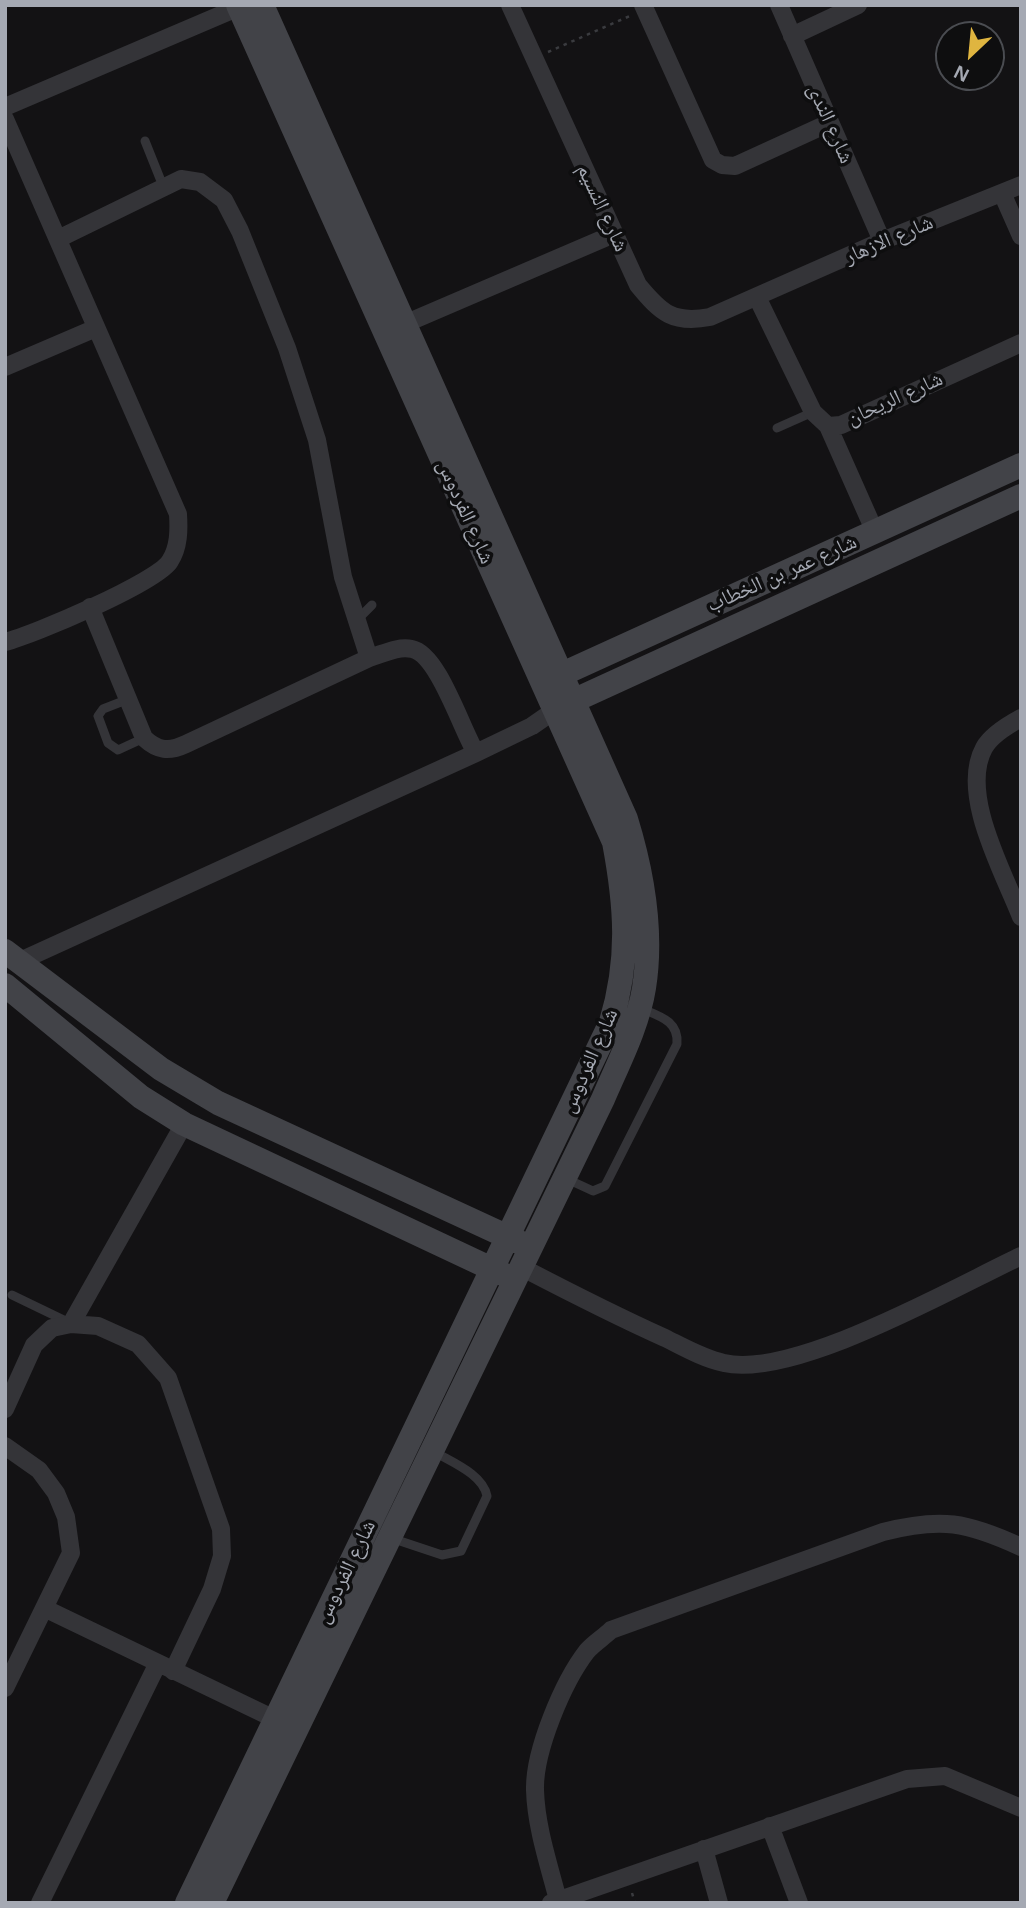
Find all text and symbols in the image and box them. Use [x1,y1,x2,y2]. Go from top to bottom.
north arrow [935,21,1005,91]
text: N [951,61,972,86]
street label: شارع الندى [801,80,859,168]
street label: شارع النسيم [571,160,633,256]
street label: شارع الازهار [841,210,937,270]
street label: شارع الريحان [843,367,947,431]
street label: شارع الفردوس [431,456,499,568]
street label: شارع عمر بن الخطاب [703,530,861,618]
street label: شارع الفردوس [556,1005,624,1117]
street label: شارع الفردوس [310,1516,382,1628]

